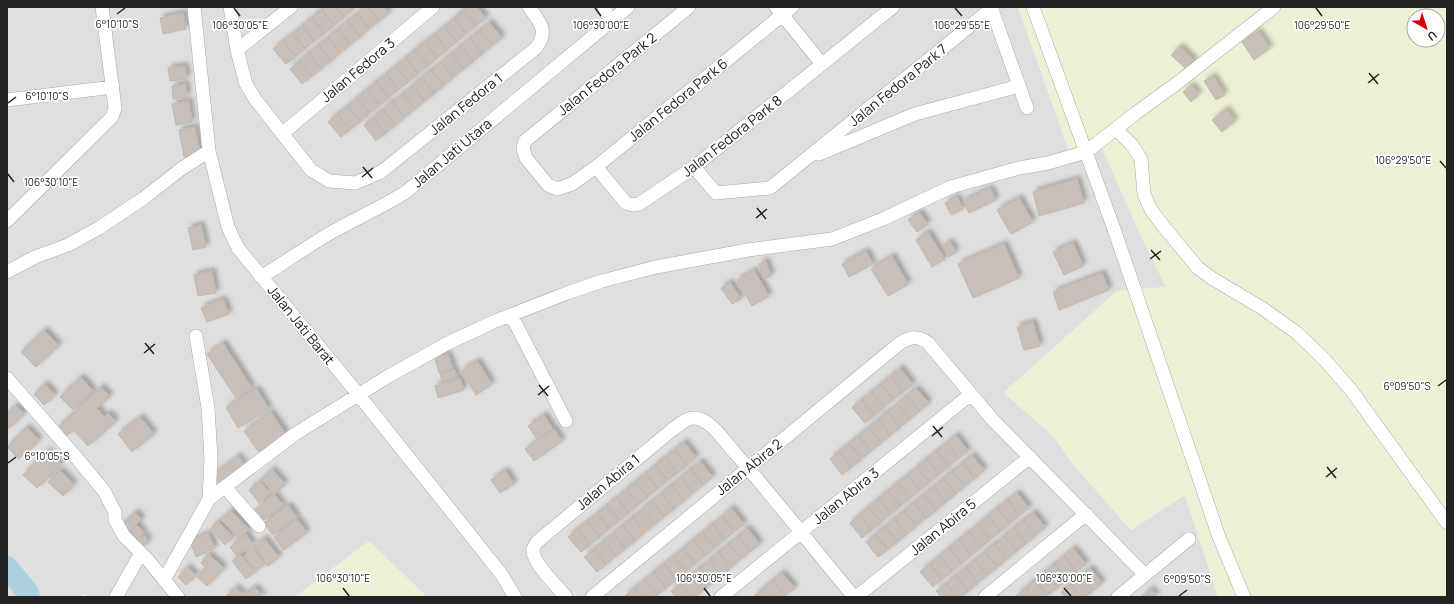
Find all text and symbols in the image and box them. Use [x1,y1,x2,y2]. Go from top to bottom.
north arrow [1406,8,1446,48]
text: 6°10'10"S [96,17,138,31]
text: 106°30'05"E [212,18,268,32]
text: 106°30'00"E [573,18,629,32]
text: 106°29'55"E [934,18,990,32]
text: 106°29'50"E [1294,18,1350,32]
street label: Jalan Fedora Park 2 [553,28,660,119]
text: U [1425,28,1440,45]
street label: Jalan Fedora 3 [317,33,399,106]
street label: Jalan Fedora Park 7 [845,39,951,130]
street label: Jalan Fedora Park 6 [624,54,731,146]
street label: Jalan Fedora 1 [425,68,506,139]
text: 6°10'10"S [26,89,68,103]
street label: Jalan Fedora Park 8 [678,91,786,181]
street label: Jalan Jati Utara [408,114,495,191]
text: 106°29'50"E [1375,153,1431,167]
text: 106°30'10"E [24,175,78,189]
street label: Jalan Jati Barat [264,281,339,369]
text: 6°09'50"S [1383,379,1431,393]
street label: Jalan Abira 2 [712,434,786,499]
text: 6°10'05"S [25,449,69,463]
street label: Jalan Abira 1 [572,449,644,514]
street label: Jalan Abira 3 [809,463,883,528]
street label: Jalan Abira 5 [906,494,980,559]
text: 106°30'10"E [316,571,370,585]
text: 106°30'05"E [676,571,732,585]
text: 106°30'00"E [1036,571,1092,585]
text: 6°09'50"S [1163,572,1211,586]

